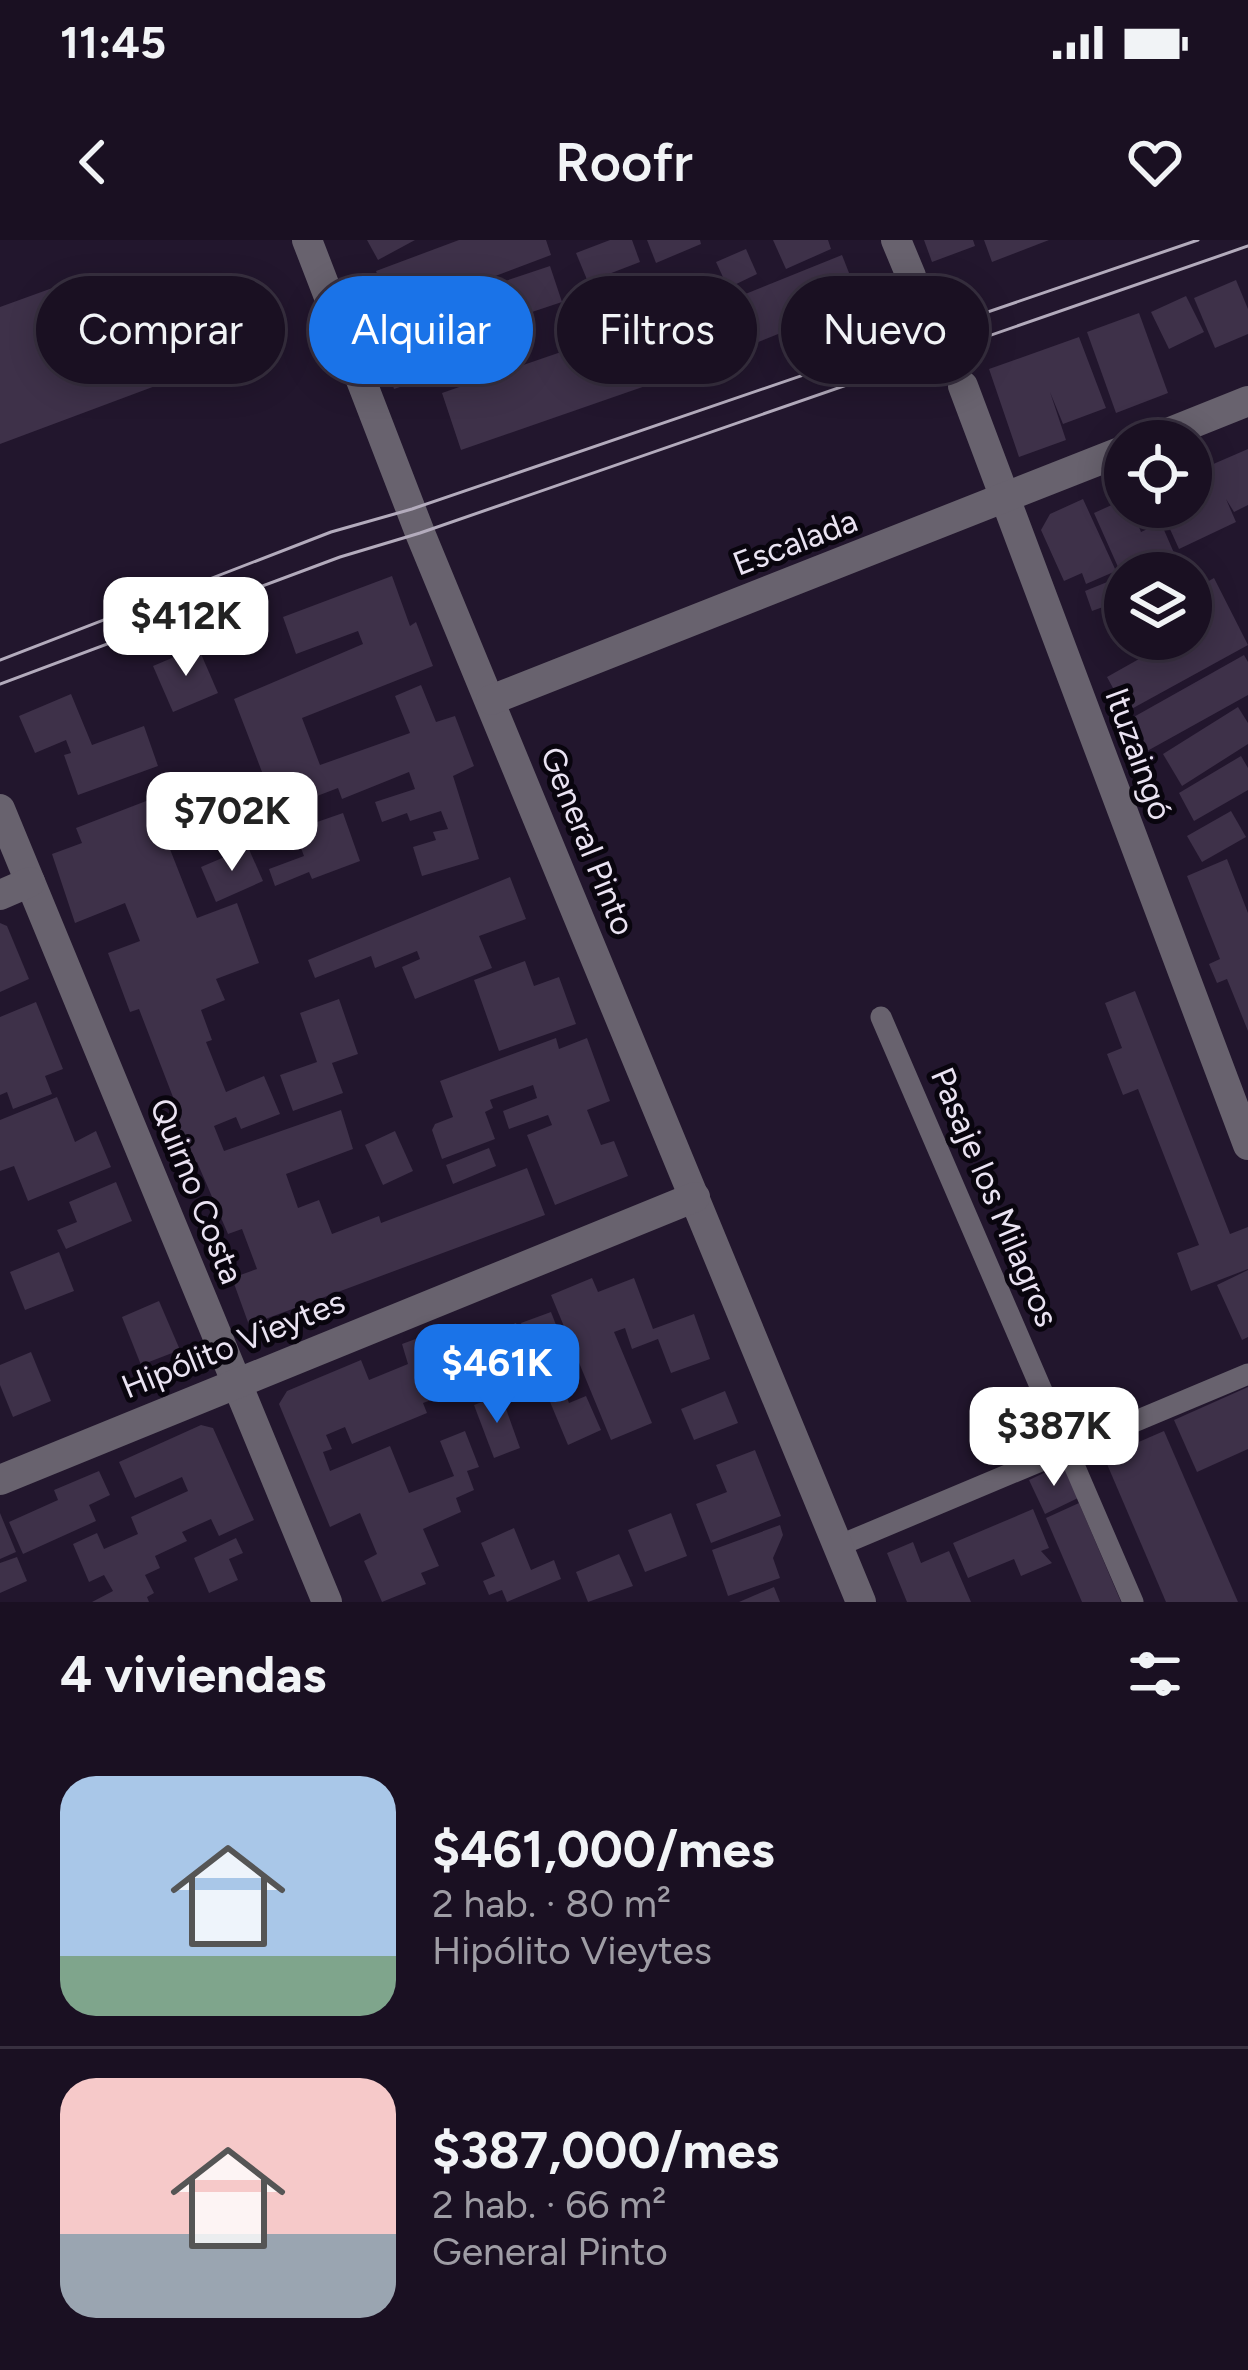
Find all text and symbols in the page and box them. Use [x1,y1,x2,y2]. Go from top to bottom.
text: 11:45 [60,15,166,69]
icon: back [60,129,126,195]
icon: heart [1122,129,1188,195]
text: Roofr [555,130,693,195]
chip: Comprar [36,276,285,384]
chip: Alquilar [309,276,533,384]
chip: Filtros [557,276,757,384]
chip: Nuevo [781,276,989,384]
map controls [1104,420,1212,660]
button: locate [1104,420,1212,528]
street label: Escalada [727,501,863,583]
button: layers [1104,552,1212,660]
pin: $412K [102,577,270,679]
text: $412K [130,592,242,639]
street label: Ituzaingó [1097,683,1181,825]
street label: General Pinto [533,741,643,941]
pin: $702K [148,772,316,874]
text: $702K [173,787,291,834]
street label: Pasaje los Milagros [923,1062,1067,1332]
street label: Quirno Costa [142,1093,252,1289]
street label: Hipólito Vieytes [116,1282,350,1406]
pin: $461K [413,1324,581,1426]
text: $461K [441,1339,553,1386]
pin: $387K [970,1387,1138,1489]
text: $387K [997,1402,1111,1449]
icon: filters [1122,1641,1188,1707]
text: 4 viviendas [60,1644,326,1705]
text: $461,000/mes [432,1819,774,1880]
icon: home [156,1824,300,1968]
text: 2 hab. · 80 m² [432,1880,671,1927]
text: Hipólito Vieytes [432,1927,712,1974]
text: $387,000/mes [432,2120,779,2181]
icon: home [156,2126,300,2270]
text: 2 hab. · 66 m² [432,2181,666,2228]
text: General Pinto [432,2228,668,2275]

